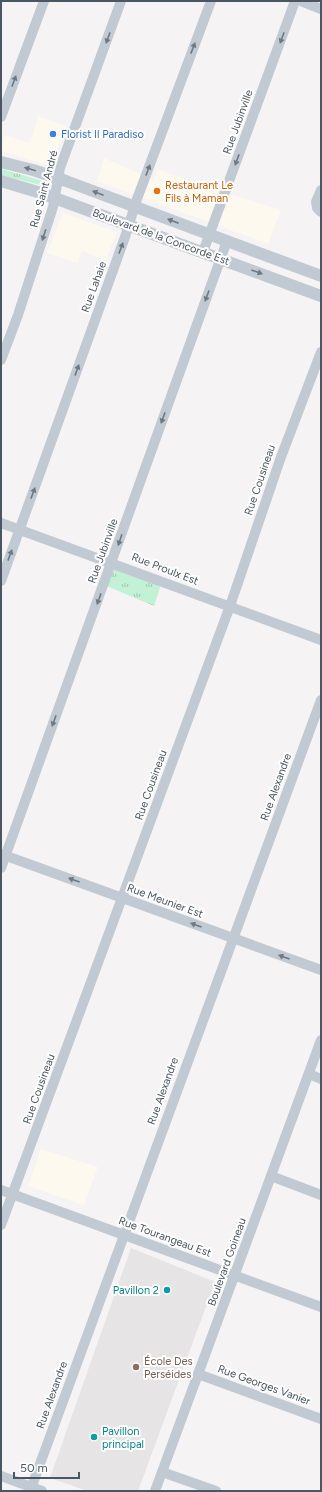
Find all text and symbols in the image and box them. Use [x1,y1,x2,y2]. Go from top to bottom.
one-way arrow [104,32,110,44]
one-way arrow [278,32,284,44]
one-way arrow [191,42,197,54]
one-way arrow [12,74,18,86]
street label: Rue Jubinville [220,88,256,156]
place label: Florist Il Paradiso [61,128,144,141]
marker: Florist Il Paradiso [48,129,58,139]
street label: Rue Saint André [27,149,61,229]
one-way arrow [234,154,240,166]
one-way arrow [145,164,151,176]
one-way arrow [23,166,35,172]
place label: Restaurant Le Fils à Maman [165,179,233,205]
marker: Restaurant Le Fils à Maman [152,186,162,196]
one-way arrow [92,190,104,196]
street label: Boulevard de la Concorde Est [91,206,231,268]
one-way arrow [166,218,178,224]
one-way arrow [41,229,47,241]
one-way arrow [118,242,124,254]
street label: Rue Lahaie [79,260,109,314]
one-way arrow [251,270,263,276]
one-way arrow [204,290,210,302]
one-way arrow [74,364,80,376]
one-way arrow [160,412,166,424]
street label: Rue Cousineau [242,443,278,517]
one-way arrow [30,486,36,498]
street label: Rue Jubinville [85,517,121,585]
one-way arrow [116,535,122,547]
one-way arrow [8,549,14,561]
street label: Rue Proulx Est [130,550,200,588]
one-way arrow [95,593,101,605]
one-way arrow [51,715,57,727]
street label: Rue Cousineau [132,748,170,822]
street label: Rue Alexandre [258,752,294,822]
one-way arrow [67,877,79,883]
street label: Rue Meunier Est [125,881,205,921]
one-way arrow [190,921,202,927]
one-way arrow [278,953,290,959]
street label: Rue Cousineau [20,1052,58,1126]
street label: Rue Alexandre [145,1056,181,1126]
street label: Rue Tourangeau Est [117,1214,213,1260]
street label: Boulevard Goineau [205,1216,249,1308]
place label: Pavillon 2 [113,1284,159,1297]
marker: Pavillon 2 [162,1285,172,1295]
place label: École Des Perséides [144,1355,193,1381]
street label: Rue Alexandre [34,1360,70,1430]
marker: École Des Perséides [131,1362,141,1372]
street label: Rue Georges Vanier [216,1362,312,1408]
place label: Pavillon principal [102,1425,144,1451]
marker: Pavillon principal [89,1432,99,1442]
scale bar [14,1454,79,1480]
text: 50 m [20,1461,48,1475]

